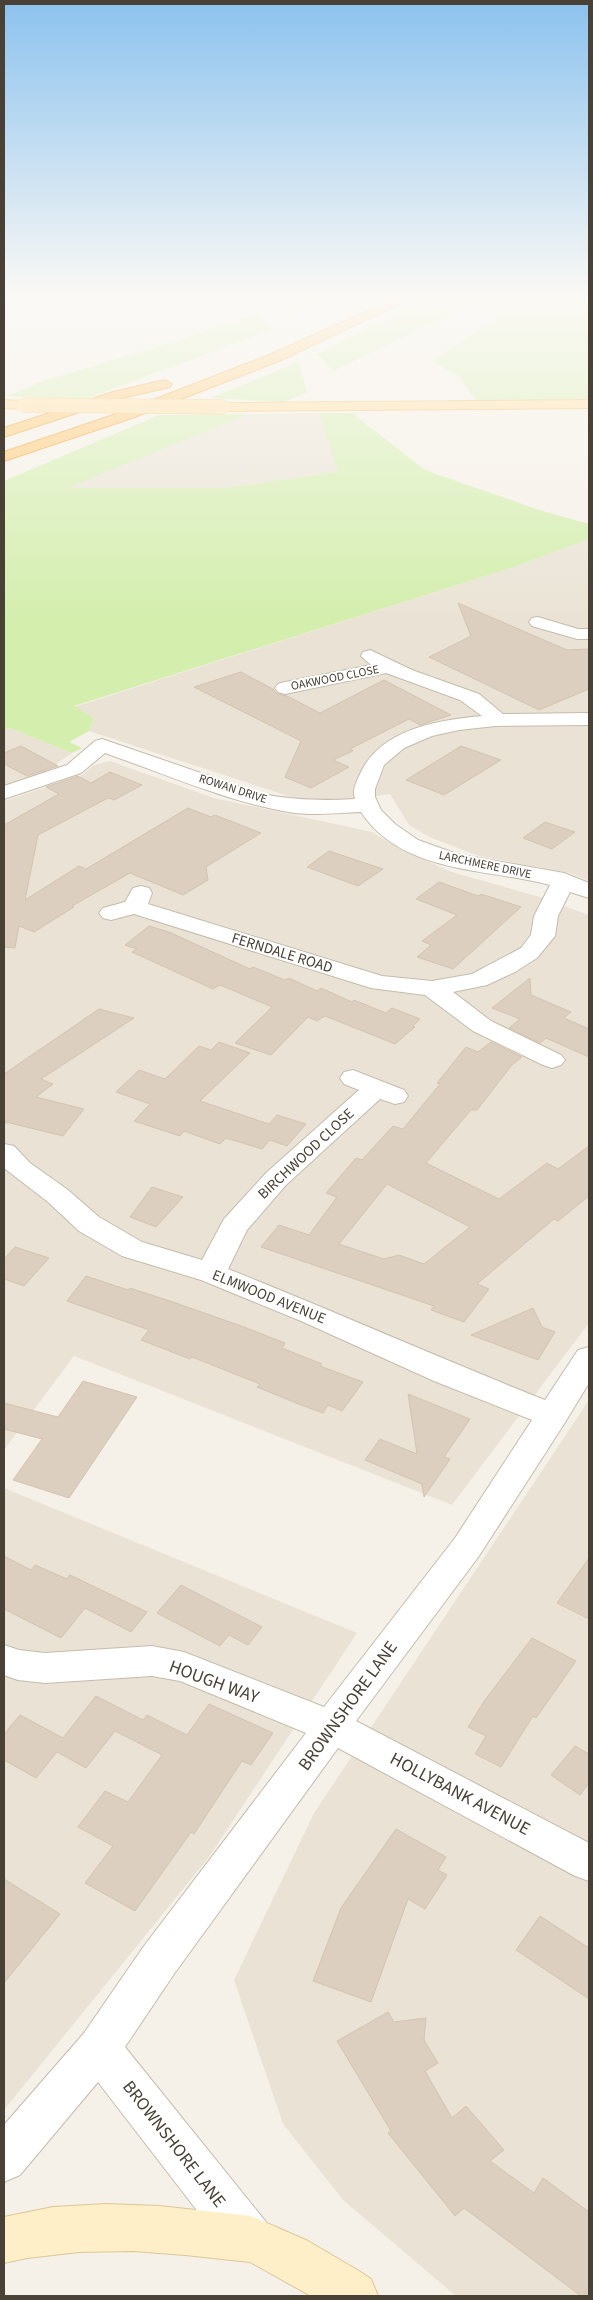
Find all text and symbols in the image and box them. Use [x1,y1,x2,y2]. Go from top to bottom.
street label: OAKWOOD CLOSE [290,661,380,695]
street label: ROWAN DRIVE [197,770,269,808]
street label: LARCHMERE DRIVE [437,847,533,883]
street label: FERNDALE ROAD [229,928,335,978]
street label: BIRCHWOOD CLOSE [253,1104,359,1204]
street label: ELMWOOD AVENUE [209,1265,329,1329]
street label: BROWNSHORE LANE [292,1636,404,1776]
street label: HOUGH WAY [166,1654,263,1710]
street label: HOLLYBANK AVENUE [386,1746,534,1842]
street label: BROWNSHORE LANE [116,2075,232,2213]

